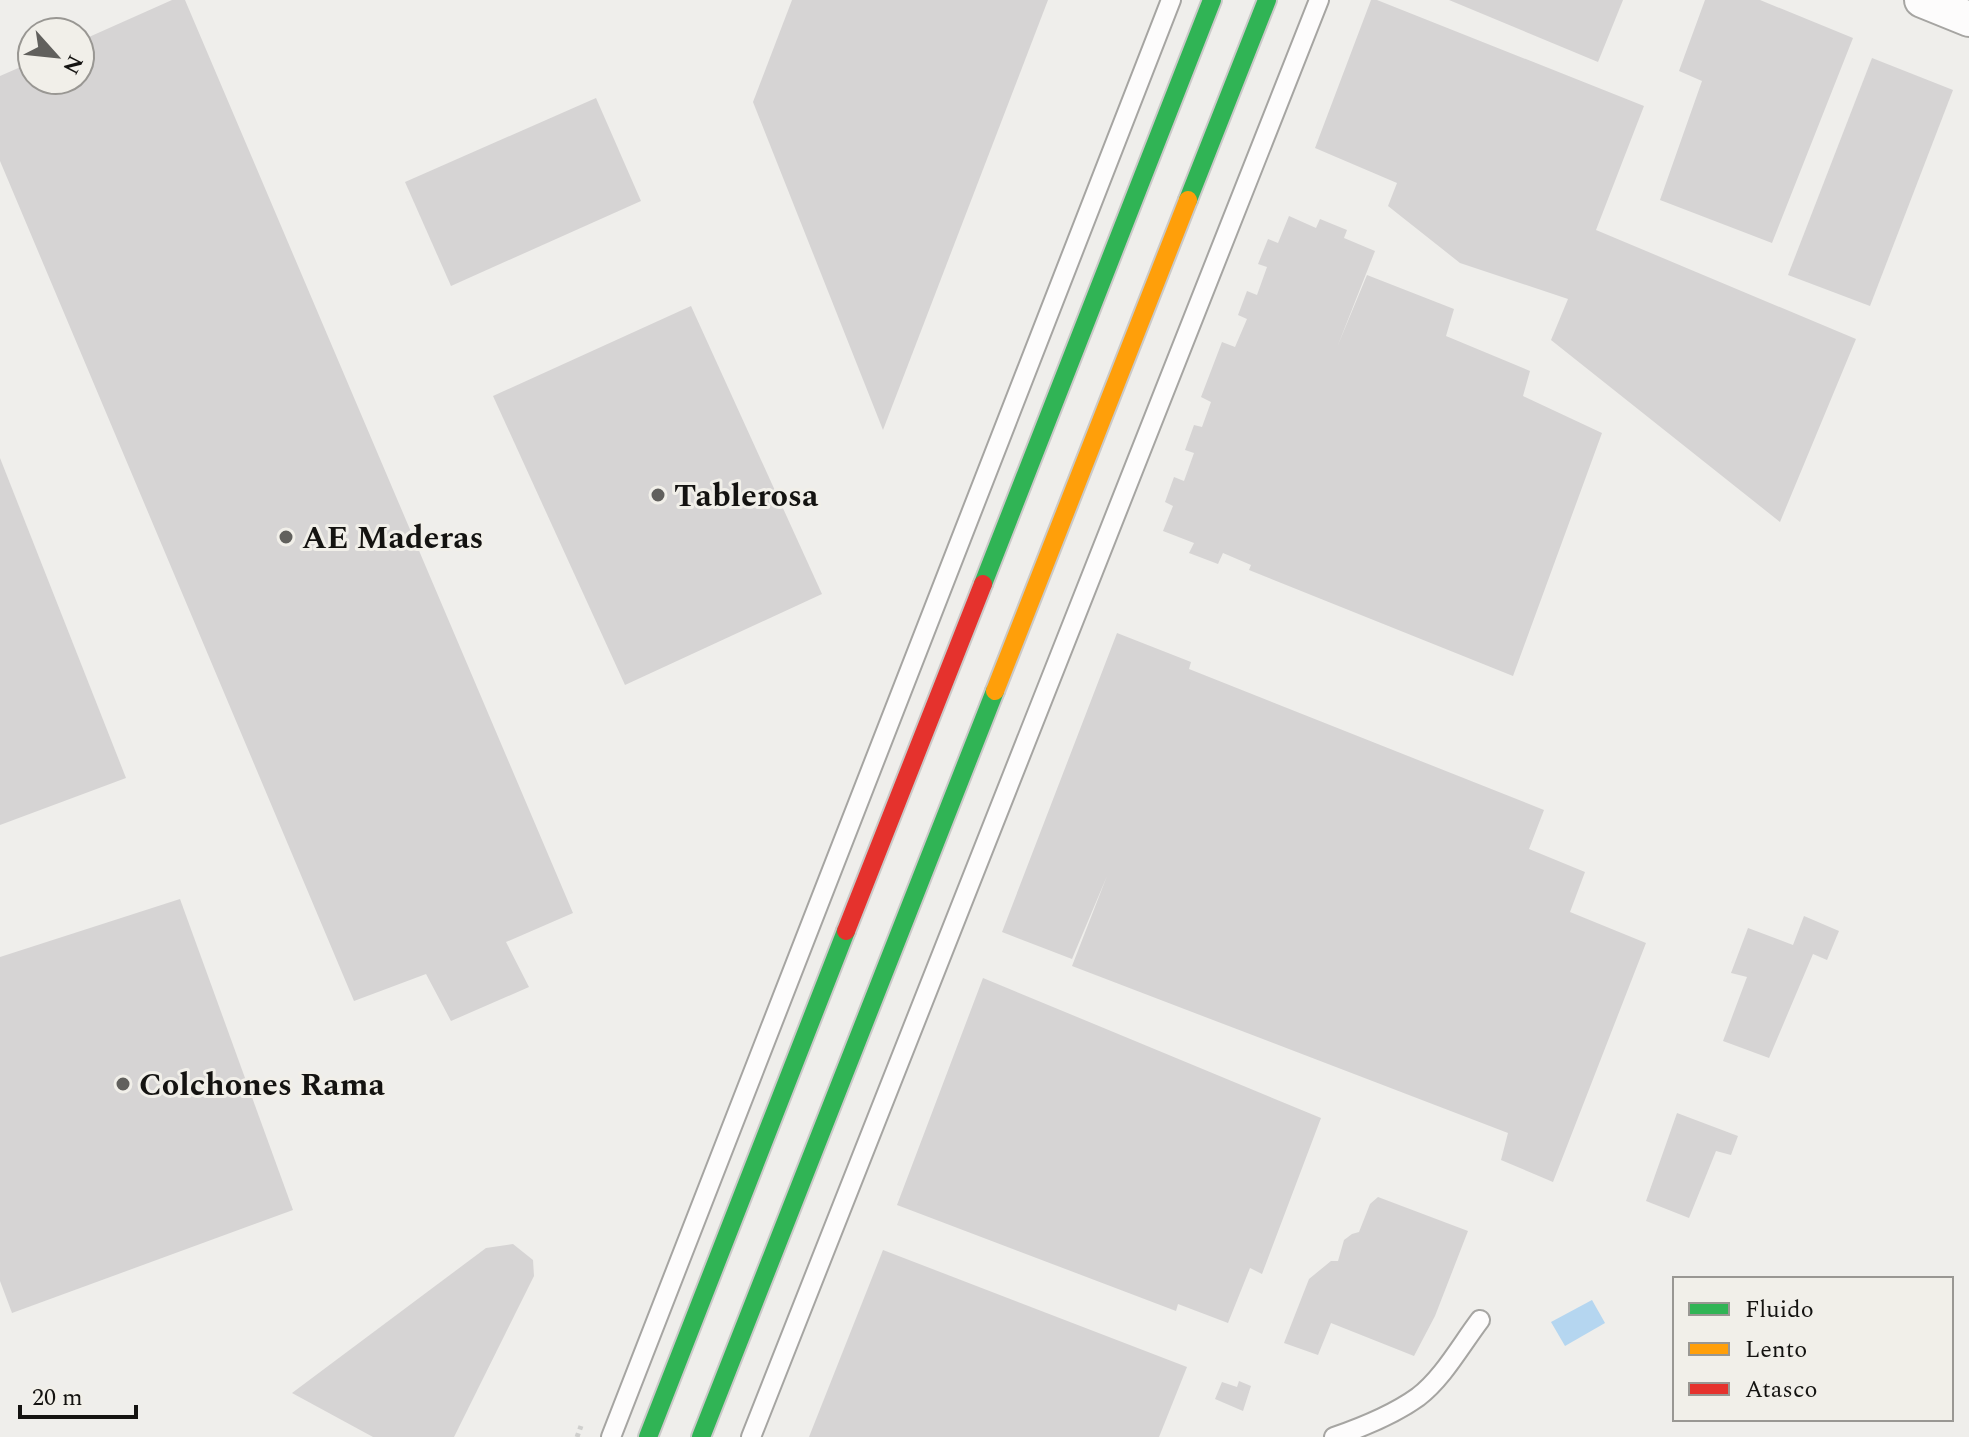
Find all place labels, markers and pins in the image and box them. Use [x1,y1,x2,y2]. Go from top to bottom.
place label: Tablerosa [674,472,819,521]
marker: Tablerosa [649,486,667,504]
place label: AE Maderas [302,514,484,563]
marker: AE Maderas [277,528,295,546]
place label: Colchones Rama [139,1061,386,1110]
marker: Colchones Rama [114,1075,132,1093]

